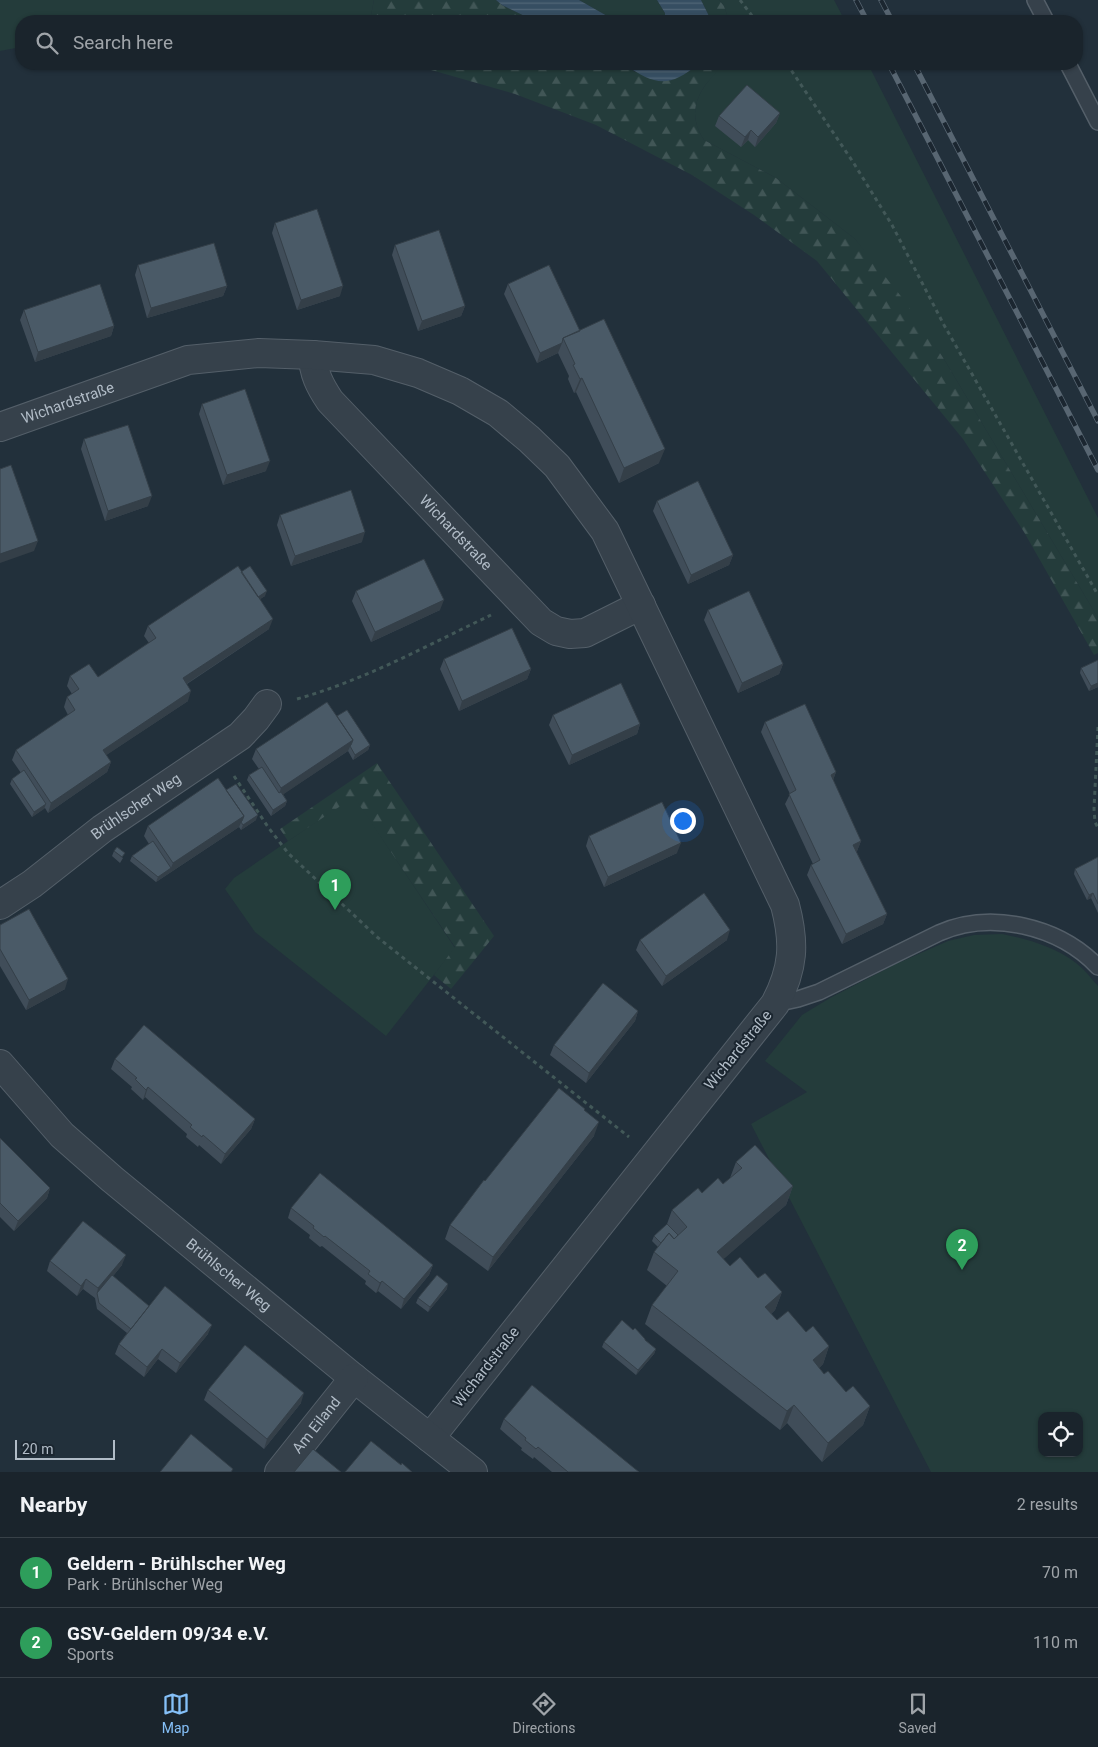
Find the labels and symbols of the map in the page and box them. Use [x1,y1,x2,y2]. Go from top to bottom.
street label: Wichardstraße [19,378,117,428]
street label: Wichardstraße [416,491,496,574]
street label: Brühlscher Weg [87,769,184,843]
your location [670,808,696,834]
pin: 1 [319,869,351,910]
street label: Wichardstraße [700,1007,776,1093]
pin: 2 [946,1229,978,1270]
street label: Brühlscher Weg [183,1235,275,1315]
street label: Wichardstraße [449,1323,523,1411]
street label: Am Eiland [288,1393,344,1457]
scale bar [15,1437,115,1460]

